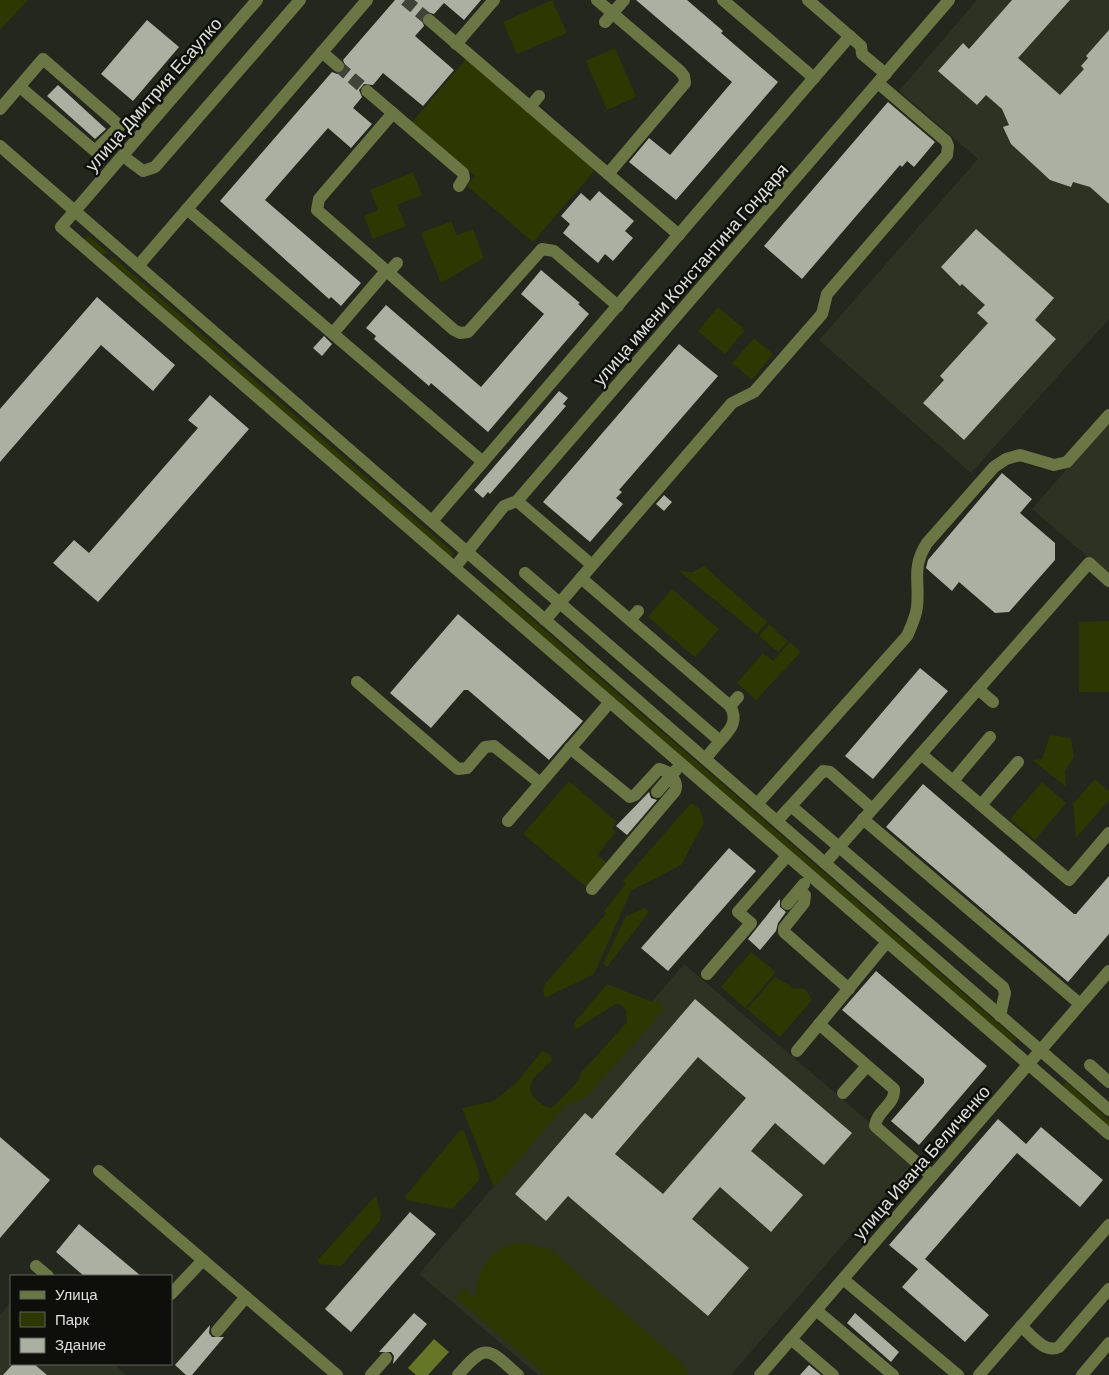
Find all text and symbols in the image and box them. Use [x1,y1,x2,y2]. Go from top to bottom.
street label: улица Дмитрия Есаулко [80,12,226,176]
street label: улица имени Константина Гондаря [588,158,792,390]
street label: улица Ивана Беличенко [848,1080,994,1244]
legend [10,1275,172,1365]
text: Улица [55,1285,98,1303]
text: Парк [55,1310,89,1328]
text: Здание [55,1335,106,1353]

